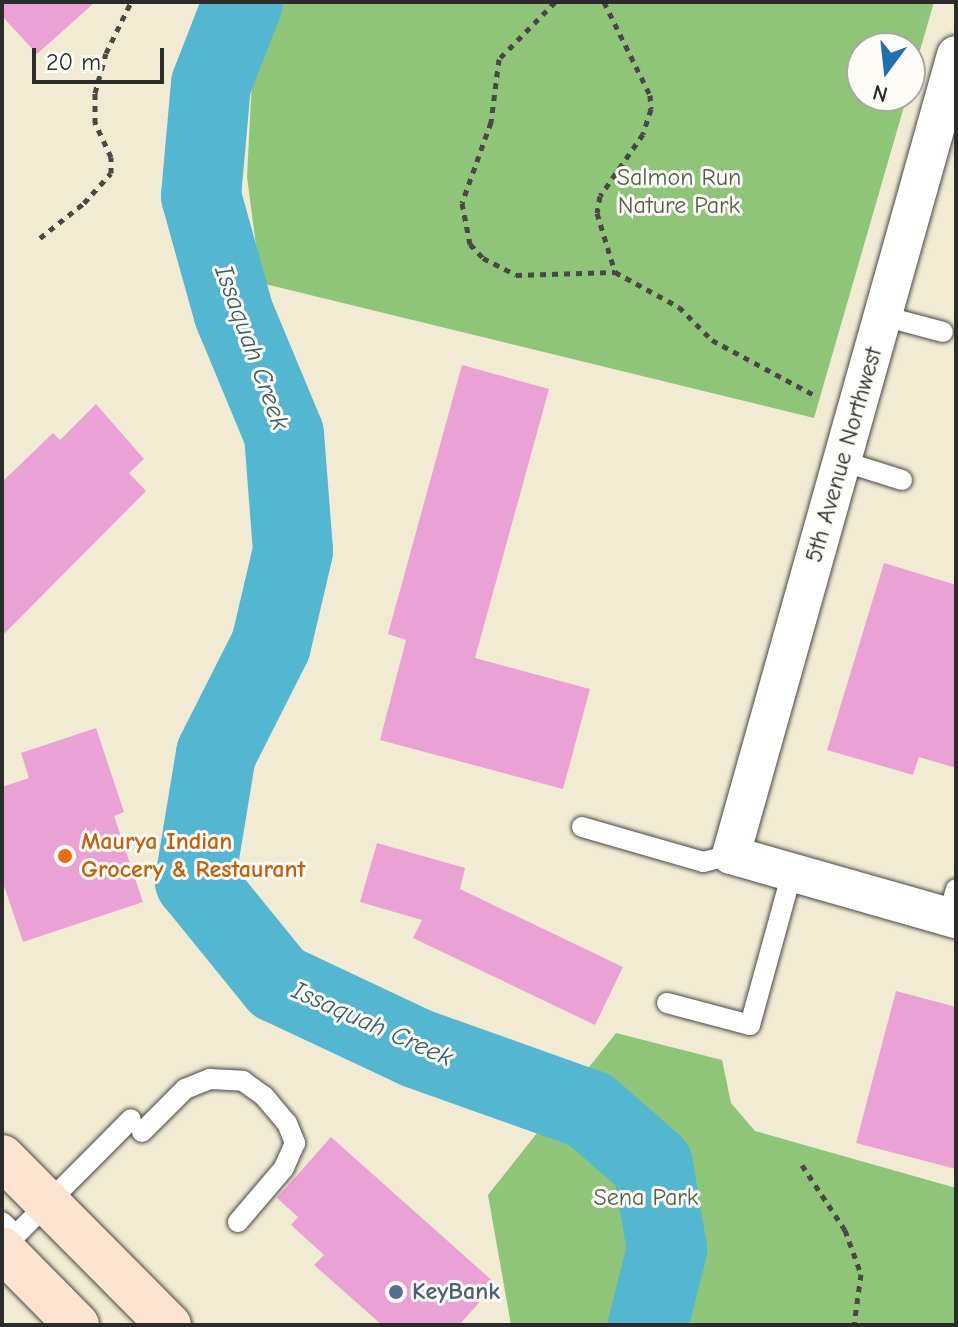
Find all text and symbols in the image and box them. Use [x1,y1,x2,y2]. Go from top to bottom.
scale bar [36,32,168,82]
north arrow [846,32,926,112]
text: 20 m [46,48,101,76]
text: N [870,79,891,108]
park label: Salmon Run Nature Park [617,164,741,220]
water label: Issaquah Creek [207,262,295,434]
street label: 5th Avenue Northwest [800,344,888,566]
place label: Maurya Indian Grocery & Restaurant [81,828,305,884]
marker: Maurya Indian Grocery & Restaurant [56,847,74,865]
water label: Issaquah Creek [287,976,457,1074]
park label: Sena Park [594,1184,698,1212]
place label: KeyBank [412,1278,500,1306]
marker: KeyBank [387,1283,405,1301]

